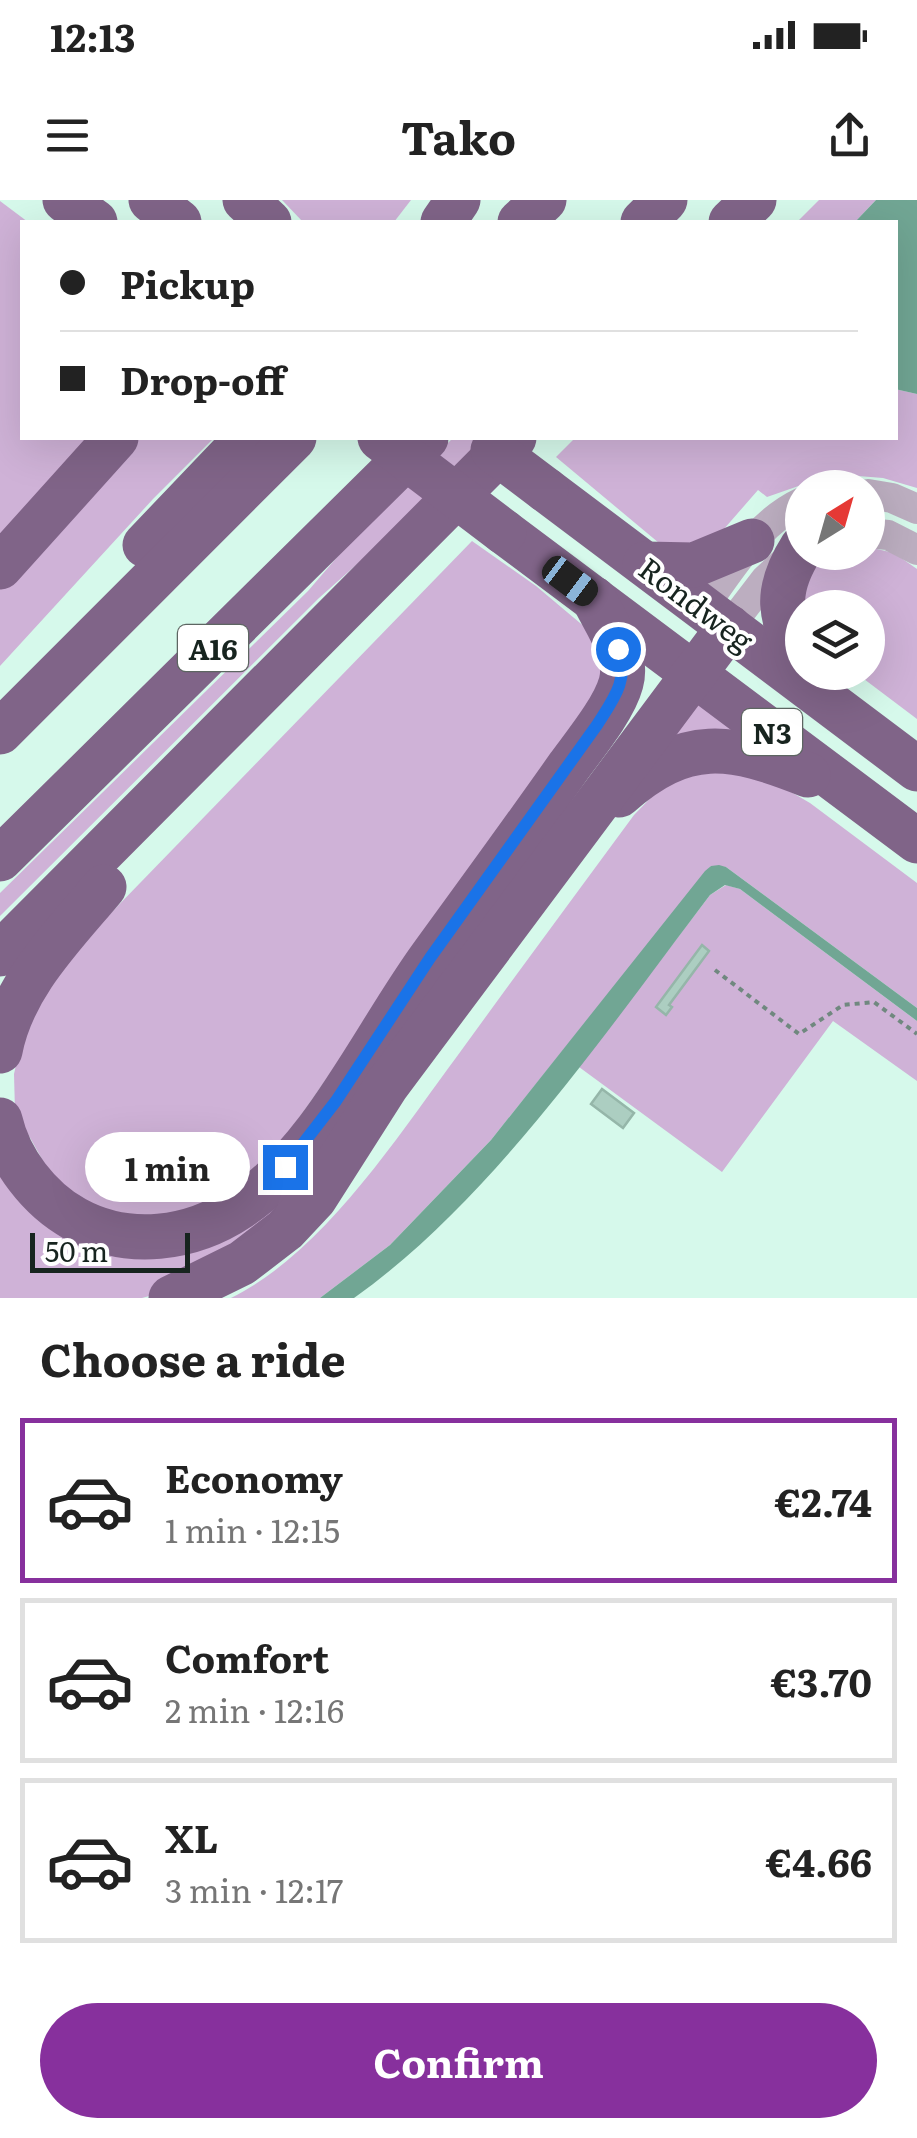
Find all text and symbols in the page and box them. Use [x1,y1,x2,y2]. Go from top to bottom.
text: 12:13 [50,7,136,64]
text: Tako [401,102,516,169]
icon: menu [40,108,95,163]
icon: share [822,108,877,163]
text: Pickup [120,254,255,311]
text: Drop-off [120,350,285,407]
north arrow [785,470,885,570]
map controls [785,470,885,690]
street label: Rondweg [630,545,764,661]
car [537,551,603,611]
button: layers [785,590,885,690]
road number: A16 [178,625,248,671]
route start [596,627,641,672]
road number: N3 [742,709,802,755]
callout: 1 min [85,1132,250,1202]
text: 1 min [125,1143,210,1191]
route end [263,1145,308,1190]
scale bar [30,1228,190,1272]
text: 50 m [45,1229,108,1271]
text: Choose a ride [40,1324,346,1391]
text: Economy [165,1448,343,1505]
icon: car [45,1456,135,1546]
text: €2.74 [775,1472,872,1529]
text: 1 min · 12:15 [165,1505,340,1553]
text: Comfort [165,1628,329,1685]
icon: car [45,1636,135,1726]
text: €3.70 [771,1652,872,1709]
text: 2 min · 12:16 [165,1685,344,1733]
text: XL [165,1808,218,1865]
icon: car [45,1816,135,1906]
text: €4.66 [766,1832,872,1889]
text: 3 min · 12:17 [165,1865,343,1913]
button: Confirm [40,2003,877,2118]

